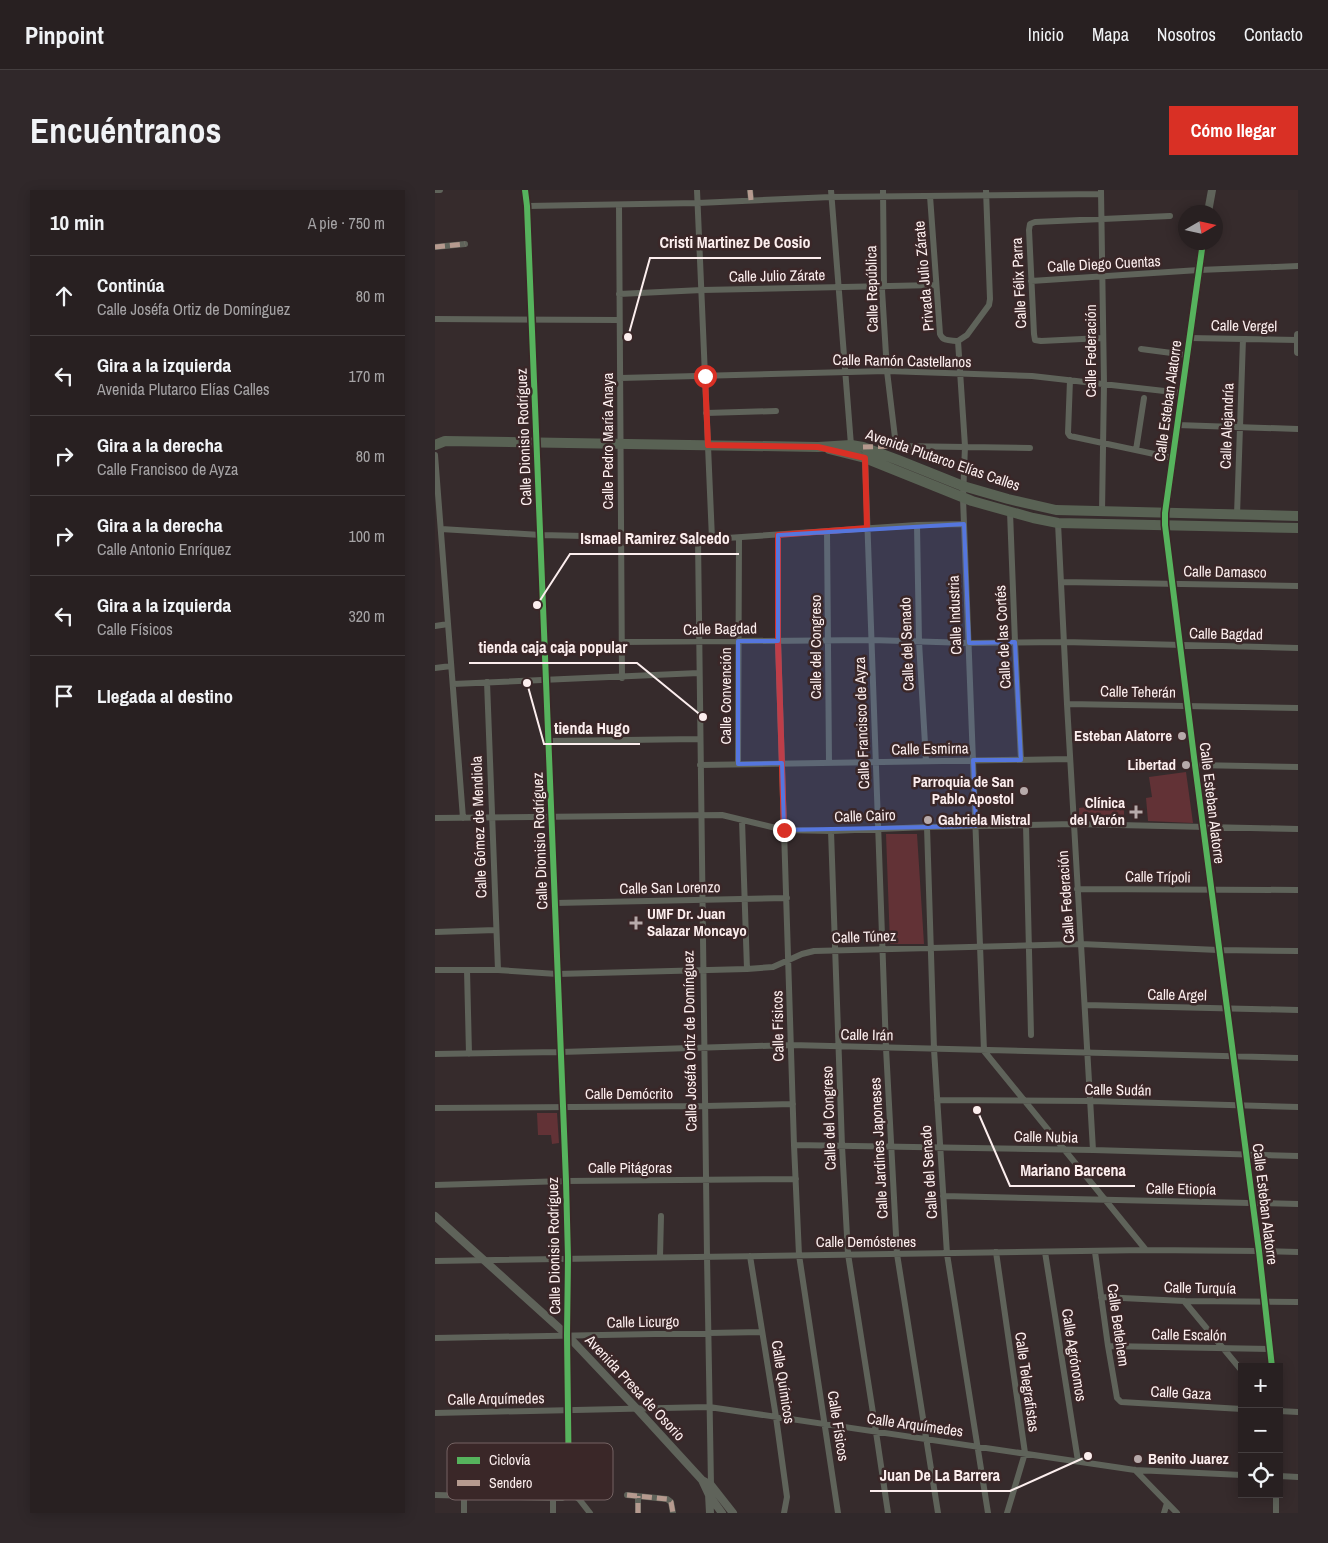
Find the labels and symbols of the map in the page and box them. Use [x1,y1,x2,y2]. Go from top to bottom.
north arrow [1178,205,1223,250]
street label: Privada Julio Zárate [908,220,939,332]
callout: Cristi Martinez De Cosio [650,227,821,258]
text: Cristi Martinez De Cosio [660,231,810,253]
street label: Calle Félix Parra [1006,237,1031,329]
street label: Calle República [860,245,883,333]
street label: Calle Diego Cuentas [1047,250,1161,277]
street label: Calle Julio Zárate [729,264,826,287]
street label: Calle Federación [1080,304,1101,398]
street label: Calle Vergel [1211,314,1277,337]
street label: Calle Esteban Alatorre [1149,339,1186,463]
street label: Calle Ramón Castellanos [832,349,972,372]
route start [694,365,717,388]
street label: Calle Dionisio Rodríguez [511,368,536,506]
street label: Calle Pedro María Anaya [597,372,618,509]
street label: Calle Alejandría [1215,382,1239,469]
street label: Avenida Plutarco Elías Calles [862,423,1023,496]
callout: Ismael Ramirez Salcedo [570,523,739,554]
text: Ismael Ramirez Salcedo [580,527,730,549]
street label: Calle Damasco [1183,560,1267,583]
street label: Calle Industria [943,575,966,655]
street label: Calle de las Cortés [989,585,1016,689]
street label: Calle del Congreso [805,595,826,699]
street label: Calle del Senado [894,597,919,691]
street label: Calle Bagdad [683,617,757,640]
street label: Calle Bagdad [1189,622,1263,645]
callout: tienda caja caja popular [469,632,637,663]
text: tienda caja caja popular [479,636,628,658]
street label: Calle Convención [715,647,736,745]
street label: Calle Francisco de Ayza [849,656,874,790]
street label: Calle Teherán [1100,680,1176,703]
callout: tienda Hugo [544,713,640,744]
text: tienda Hugo [554,717,630,739]
place label: Esteban Alatorre [1074,725,1172,746]
marker: Esteban Alatorre [1176,730,1188,742]
street label: Calle Esmirna [891,737,969,760]
street label: Calle Esteban Alatorre [1195,741,1230,865]
place label: Libertad [1127,754,1176,775]
street label: Calle Gómez de Mendiola [466,755,491,898]
marker: Libertad [1180,759,1192,771]
place label: Parroquia de San Pablo Apostol [913,771,1014,809]
street label: Calle Dionisio Rodríguez [527,772,552,910]
marker: Parroquia de San Pablo Apostol [1018,785,1030,797]
place label: Clínica del Varón [1070,792,1125,830]
street label: Calle Cairo [834,804,896,827]
marker: Clínica del Varón [1129,805,1143,819]
place label: Gabriela Mistral [938,809,1030,830]
marker: Gabriela Mistral [922,814,934,826]
route end [773,819,796,842]
street label: Calle Federación [1052,850,1079,944]
street label: Calle Trípoli [1125,865,1191,888]
street label: Calle San Lorenzo [619,876,721,899]
place label: UMF Dr. Juan Salazar Moncayo [647,903,747,941]
marker: UMF Dr. Juan Salazar Moncayo [629,916,643,930]
street label: Calle Túnez [831,925,897,948]
street label: Calle Joséfa Ortiz de Domínguez [677,950,702,1132]
street label: Calle Argel [1147,983,1207,1006]
street label: Calle Físicos [766,990,789,1062]
street label: Calle Irán [841,1024,894,1045]
street label: Calle del Congreso [816,1065,841,1171]
street label: Calle Jardines Japoneses [864,1077,893,1219]
street label: Calle Sudán [1084,1078,1152,1101]
street label: Calle Demócrito [585,1083,673,1104]
street label: Calle del Senado [915,1124,942,1219]
street label: Calle Nubia [1014,1125,1078,1148]
street label: Calle Esteban Alatorre [1248,1142,1283,1266]
callout: Mariano Barcena [1010,1155,1135,1186]
street label: Calle Pitágoras [588,1157,672,1178]
text: Mariano Barcena [1020,1159,1127,1181]
street label: Calle Dionisio Rodríguez [542,1177,565,1315]
street label: Calle Etiopía [1146,1177,1217,1200]
street label: Calle Demóstenes [816,1231,916,1252]
street label: Calle Turquía [1164,1276,1237,1299]
street label: Calle Betlehem [1102,1282,1135,1368]
street label: Calle Agrónomos [1057,1307,1092,1403]
street label: Calle Licurgo [607,1310,680,1333]
street label: Calle Escalón [1151,1323,1227,1346]
street label: Avenida Presa de Osorio [580,1329,690,1445]
street label: Calle Telegrafistas [1010,1330,1045,1433]
street label: Calle Químicos [767,1339,800,1425]
street label: Calle Gaza [1150,1380,1212,1405]
street label: Calle Arquímedes [447,1387,545,1410]
street label: Calle Físicos [823,1389,854,1463]
street label: Calle Arquímedes [866,1407,965,1442]
legend [447,1443,613,1500]
place label: Benito Juarez [1148,1448,1229,1469]
text: Ciclovía [489,1451,531,1469]
marker: Benito Juarez [1132,1453,1144,1465]
callout: Juan De La Barrera [870,1460,1010,1491]
text: Juan De La Barrera [880,1464,1001,1486]
text: Sendero [489,1474,532,1492]

